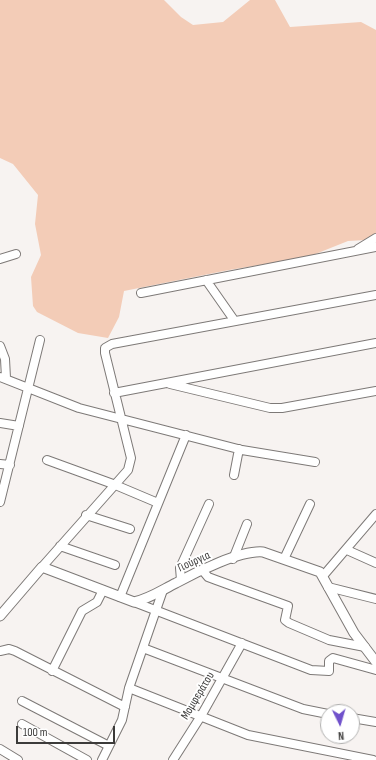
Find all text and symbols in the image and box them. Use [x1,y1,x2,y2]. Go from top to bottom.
street label: Γιούργια [176,548,212,576]
street label: Μομφεράτου [178,670,218,722]
north arrow [320,704,360,744]
scale bar [18,718,117,744]
text: 100 m [23,725,48,740]
text: N [338,729,344,742]

